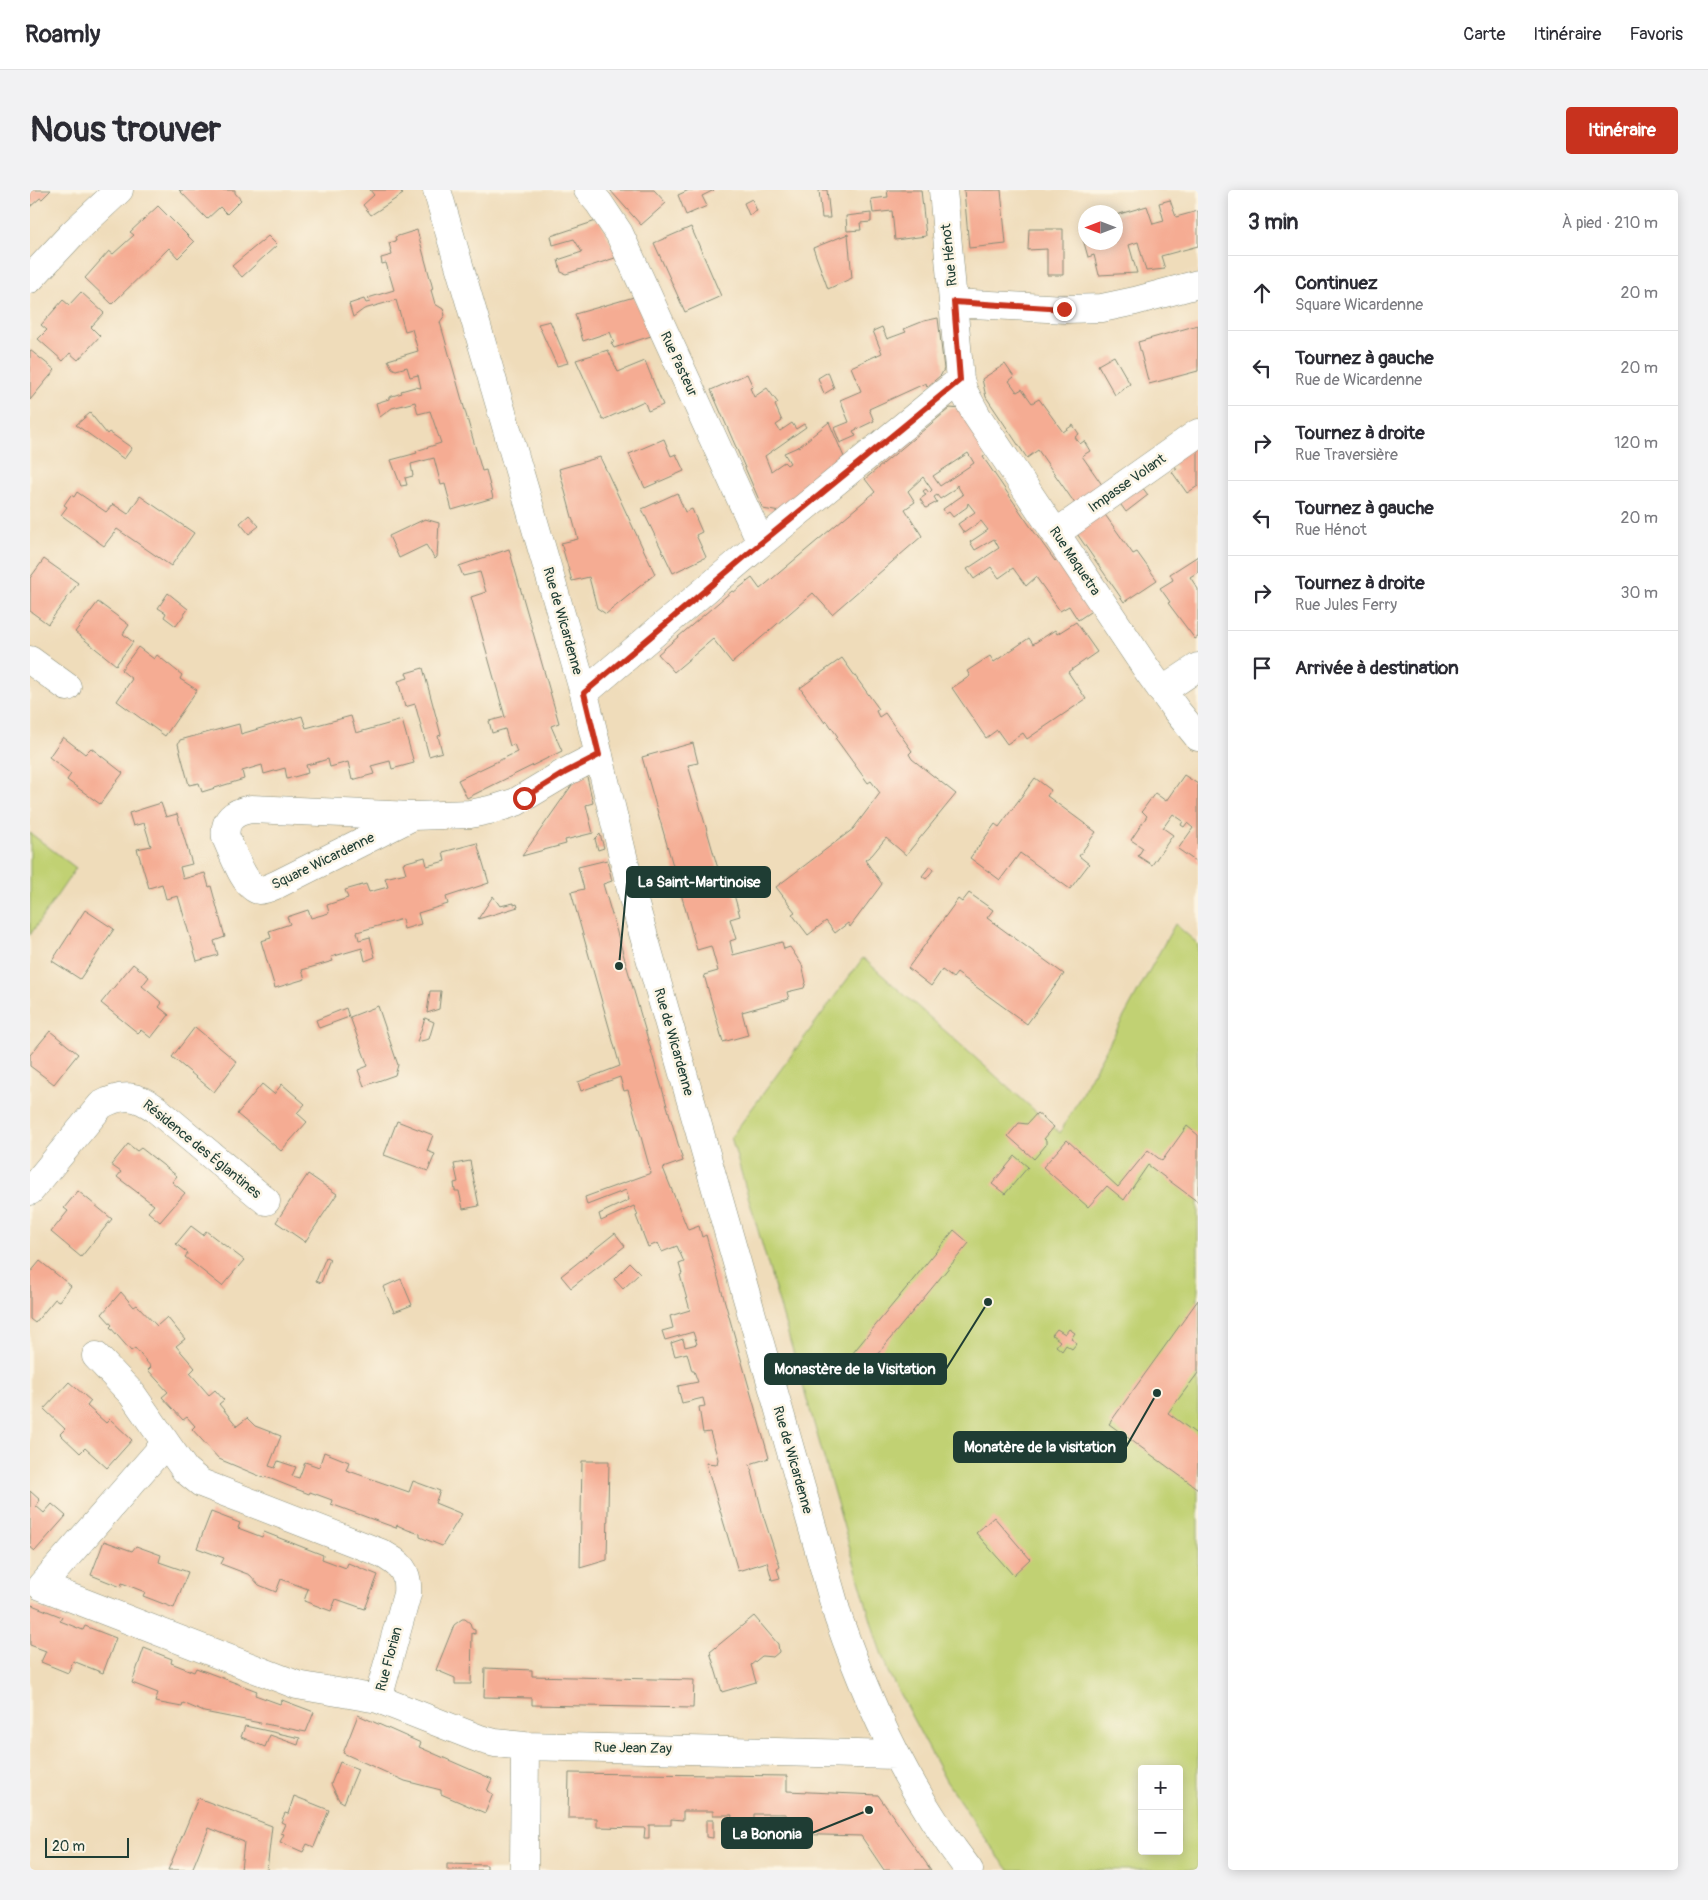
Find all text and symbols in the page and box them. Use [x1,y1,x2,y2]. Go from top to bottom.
text: Roamly [25,20,100,49]
text: Carte [1463,23,1505,46]
text: Itinéraire [1533,23,1601,46]
text: Favoris [1629,23,1683,46]
button: Itinéraire [1566,107,1678,154]
text: Nous trouver [30,108,221,152]
north arrow [1078,205,1123,250]
text: 3 min [1248,209,1298,236]
text: À pied · 210 m [1562,213,1658,233]
street label: Rue Hénot [937,223,961,287]
text: Continuez [1295,271,1378,295]
icon: ahead [1248,279,1276,307]
text: 20 m [1620,283,1658,303]
text: Square Wicardenne [1295,295,1423,315]
route end [1053,298,1076,321]
street label: Rue Pasteur [657,329,701,399]
text: Tournez à gauche [1295,346,1434,370]
icon: left [1248,354,1276,382]
text: 20 m [1620,358,1658,378]
text: Rue de Wicardenne [1295,370,1422,390]
text: Tournez à droite [1295,421,1425,445]
icon: right [1248,429,1276,457]
text: 120 m [1614,433,1658,453]
text: Rue Traversière [1295,445,1398,465]
street label: Impasse Volant [1085,450,1169,516]
text: Tournez à gauche [1295,496,1434,520]
icon: left [1248,504,1276,532]
text: 20 m [1620,508,1658,528]
text: Rue Hénot [1295,520,1367,540]
street label: Rue Maquetra [1046,523,1104,599]
street label: Rue de Wicardenne [540,565,587,677]
text: Tournez à droite [1295,571,1425,595]
icon: right [1248,579,1276,607]
text: 30 m [1620,583,1658,603]
text: Rue Jules Ferry [1295,595,1397,615]
icon: arrive [1248,654,1276,682]
text: Arrivée à destination [1295,656,1459,680]
route start [513,787,536,810]
street label: Square Wicardenne [269,829,377,893]
callout: La Saint-Martinoise [627,867,770,897]
text: La Saint-Martinoise [637,873,761,892]
street label: Rue de Wicardenne [651,986,698,1098]
street label: Résidence des Églantines [139,1095,266,1202]
callout: Monastère de la Visitation [765,1354,946,1384]
text: Monastère de la Visitation [774,1360,936,1379]
street label: Rue de Wicardenne [770,1404,817,1516]
callout: Monatère de la visitation [954,1432,1126,1462]
text: Monatère de la visitation [964,1438,1116,1457]
street label: Rue Florian [372,1625,406,1693]
street label: Rue Jean Zay [594,1739,672,1757]
map controls [1138,1765,1183,1855]
button: + [1138,1765,1183,1810]
button: − [1138,1810,1183,1855]
callout: La Bononia [722,1818,812,1848]
text: La Bononia [732,1825,802,1844]
scale bar [45,1835,129,1858]
text: 20 m [52,1838,85,1855]

